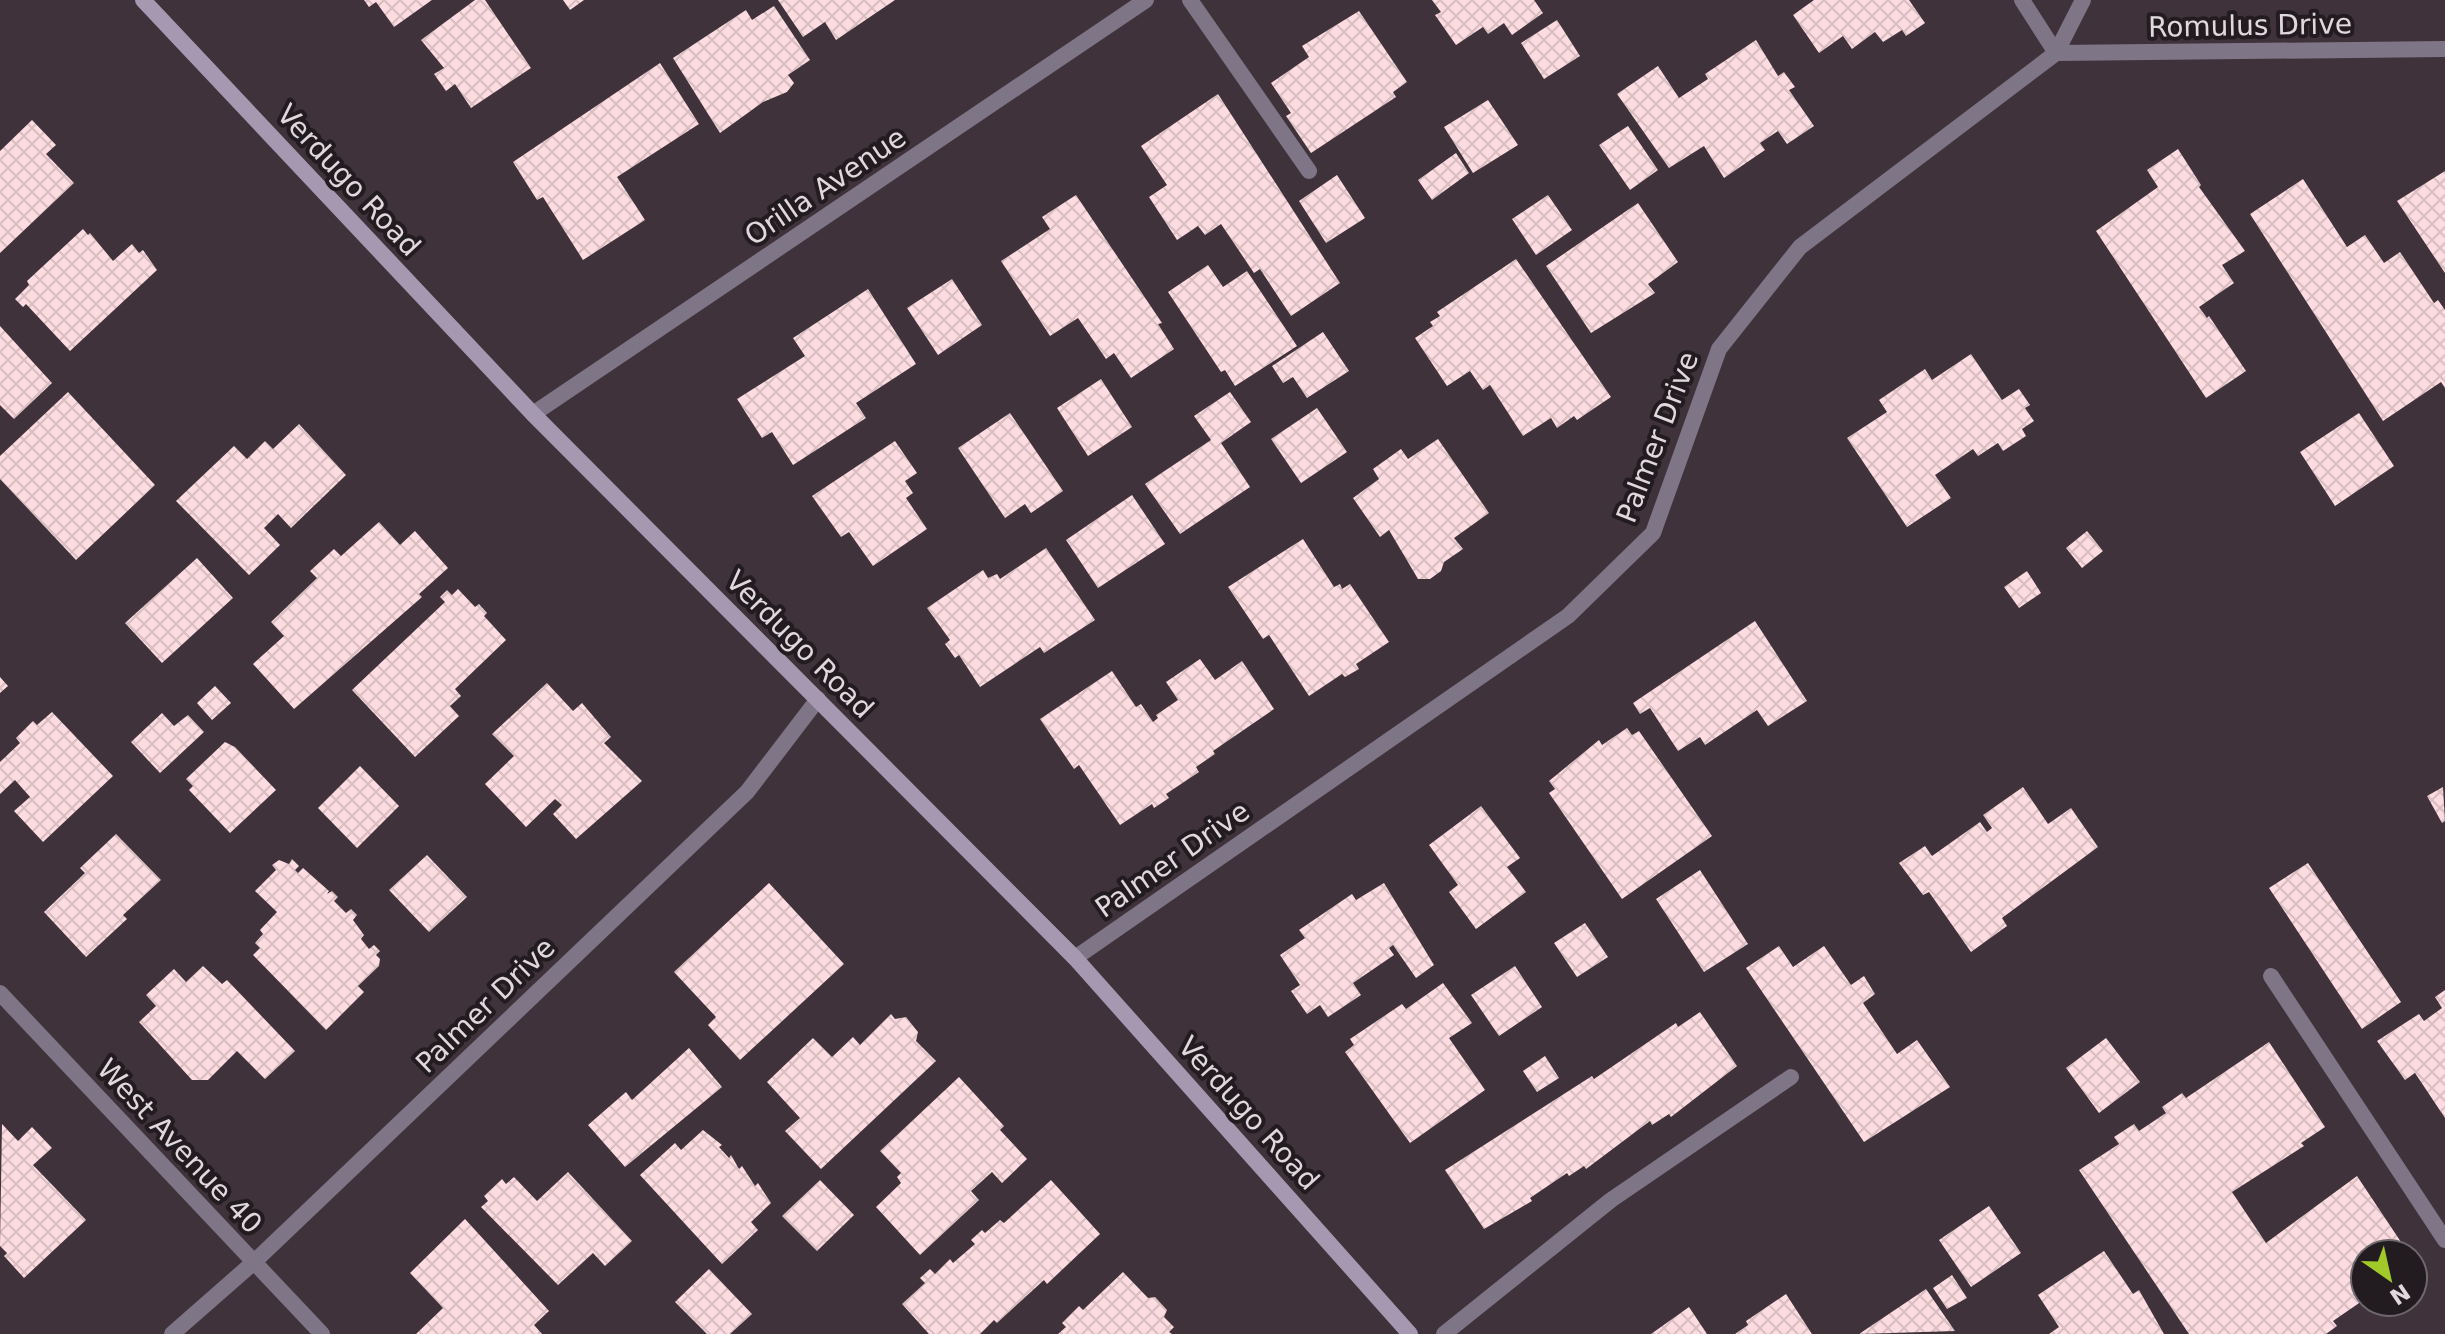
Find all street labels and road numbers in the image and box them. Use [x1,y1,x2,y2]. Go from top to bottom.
street label: Romulus Drive [2148,7,2352,44]
street label: Verdugo Road [270,98,427,263]
street label: Orilla Avenue [739,120,912,252]
street label: Palmer Drive [1610,347,1705,527]
street label: Verdugo Road [719,564,880,725]
street label: Palmer Drive [1089,794,1256,925]
street label: Palmer Drive [409,931,562,1080]
street label: Verdugo Road [1171,1030,1326,1197]
street label: West Avenue 40 [90,1052,269,1240]

